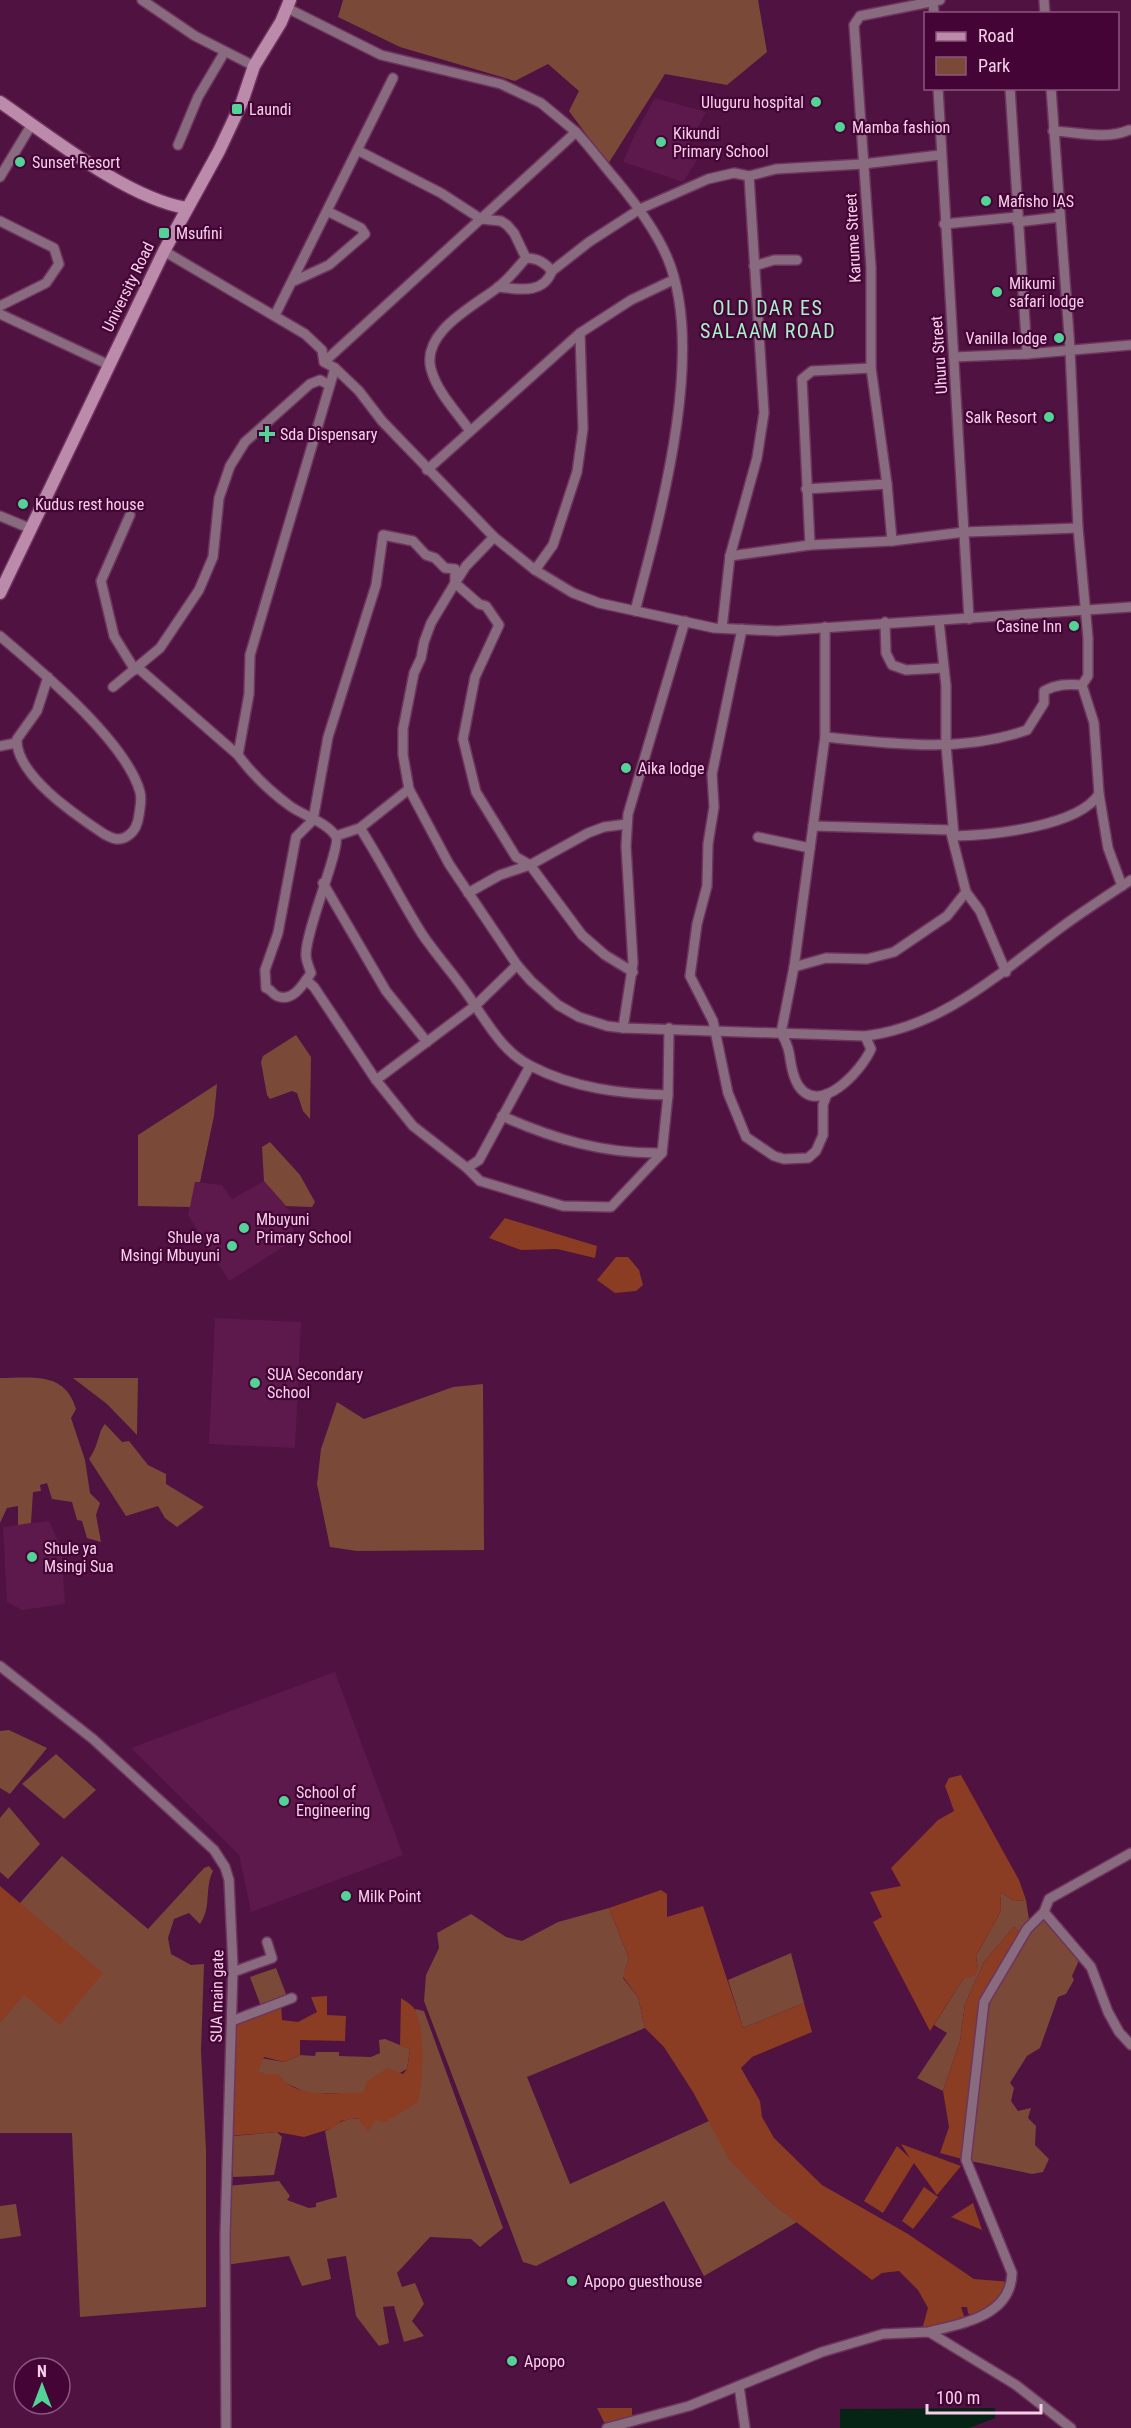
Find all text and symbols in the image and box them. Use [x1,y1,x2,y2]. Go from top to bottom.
legend [924,12,1119,90]
text: Road [978,25,1014,46]
text: Park [978,55,1010,76]
place label: Uluguru hospital [701,93,804,112]
marker: Uluguru hospital [809,95,823,109]
place label: Laundi [249,100,291,119]
marker: Laundi [230,102,244,116]
place label: Mamba fashion [852,118,950,137]
marker: Mamba fashion [833,120,847,134]
place label: Kikundi Primary School [673,124,769,161]
marker: Kikundi Primary School [654,135,668,149]
place label: Sunset Resort [32,153,121,172]
marker: Sunset Resort [13,155,27,169]
street label: Karume Street [841,192,865,283]
place label: Mafisho IAS [998,192,1074,211]
marker: Mafisho IAS [979,194,993,208]
place label: Msufini [176,224,222,243]
marker: Msufini [157,226,171,240]
street label: University Road [98,239,158,335]
place label: Mikumi safari lodge [1009,274,1084,311]
marker: Mikumi safari lodge [990,285,1004,299]
district label: OLD DAR ES SALAAM ROAD [700,296,836,343]
street label: Uhuru Street [927,315,951,395]
place label: Vanilla lodge [966,329,1047,348]
marker: Vanilla lodge [1052,331,1066,345]
place label: Salk Resort [965,408,1037,427]
marker: Salk Resort [1042,410,1056,424]
marker: Sda Dispensary [258,425,276,443]
place label: Sda Dispensary [280,425,378,444]
place label: Kudus rest house [35,495,144,514]
marker: Kudus rest house [16,497,30,511]
place label: Casine Inn [996,617,1062,636]
marker: Casine Inn [1067,619,1081,633]
place label: Aika lodge [638,759,704,778]
marker: Aika lodge [619,761,633,775]
place label: Mbuyuni Primary School [256,1210,352,1247]
marker: Mbuyuni Primary School [237,1221,251,1235]
place label: Shule ya Msingi Mbuyuni [120,1228,220,1265]
marker: Shule ya Msingi Mbuyuni [225,1239,239,1253]
place label: SUA Secondary School [267,1365,364,1402]
marker: SUA Secondary School [248,1376,262,1390]
place label: Shule ya Msingi Sua [44,1539,114,1576]
marker: Shule ya Msingi Sua [25,1550,39,1564]
place label: School of Engineering [296,1783,370,1820]
marker: School of Engineering [277,1794,291,1808]
place label: Milk Point [358,1887,422,1906]
marker: Milk Point [339,1889,353,1903]
street label: SUA main gate [207,1950,227,2042]
place label: Apopo guesthouse [584,2272,702,2291]
marker: Apopo guesthouse [565,2274,579,2288]
place label: Apopo [524,2352,565,2371]
marker: Apopo [505,2354,519,2368]
north arrow [12,2356,72,2416]
text: N [37,2362,47,2381]
scale bar [927,2377,1041,2415]
text: 100 m [936,2387,980,2408]

